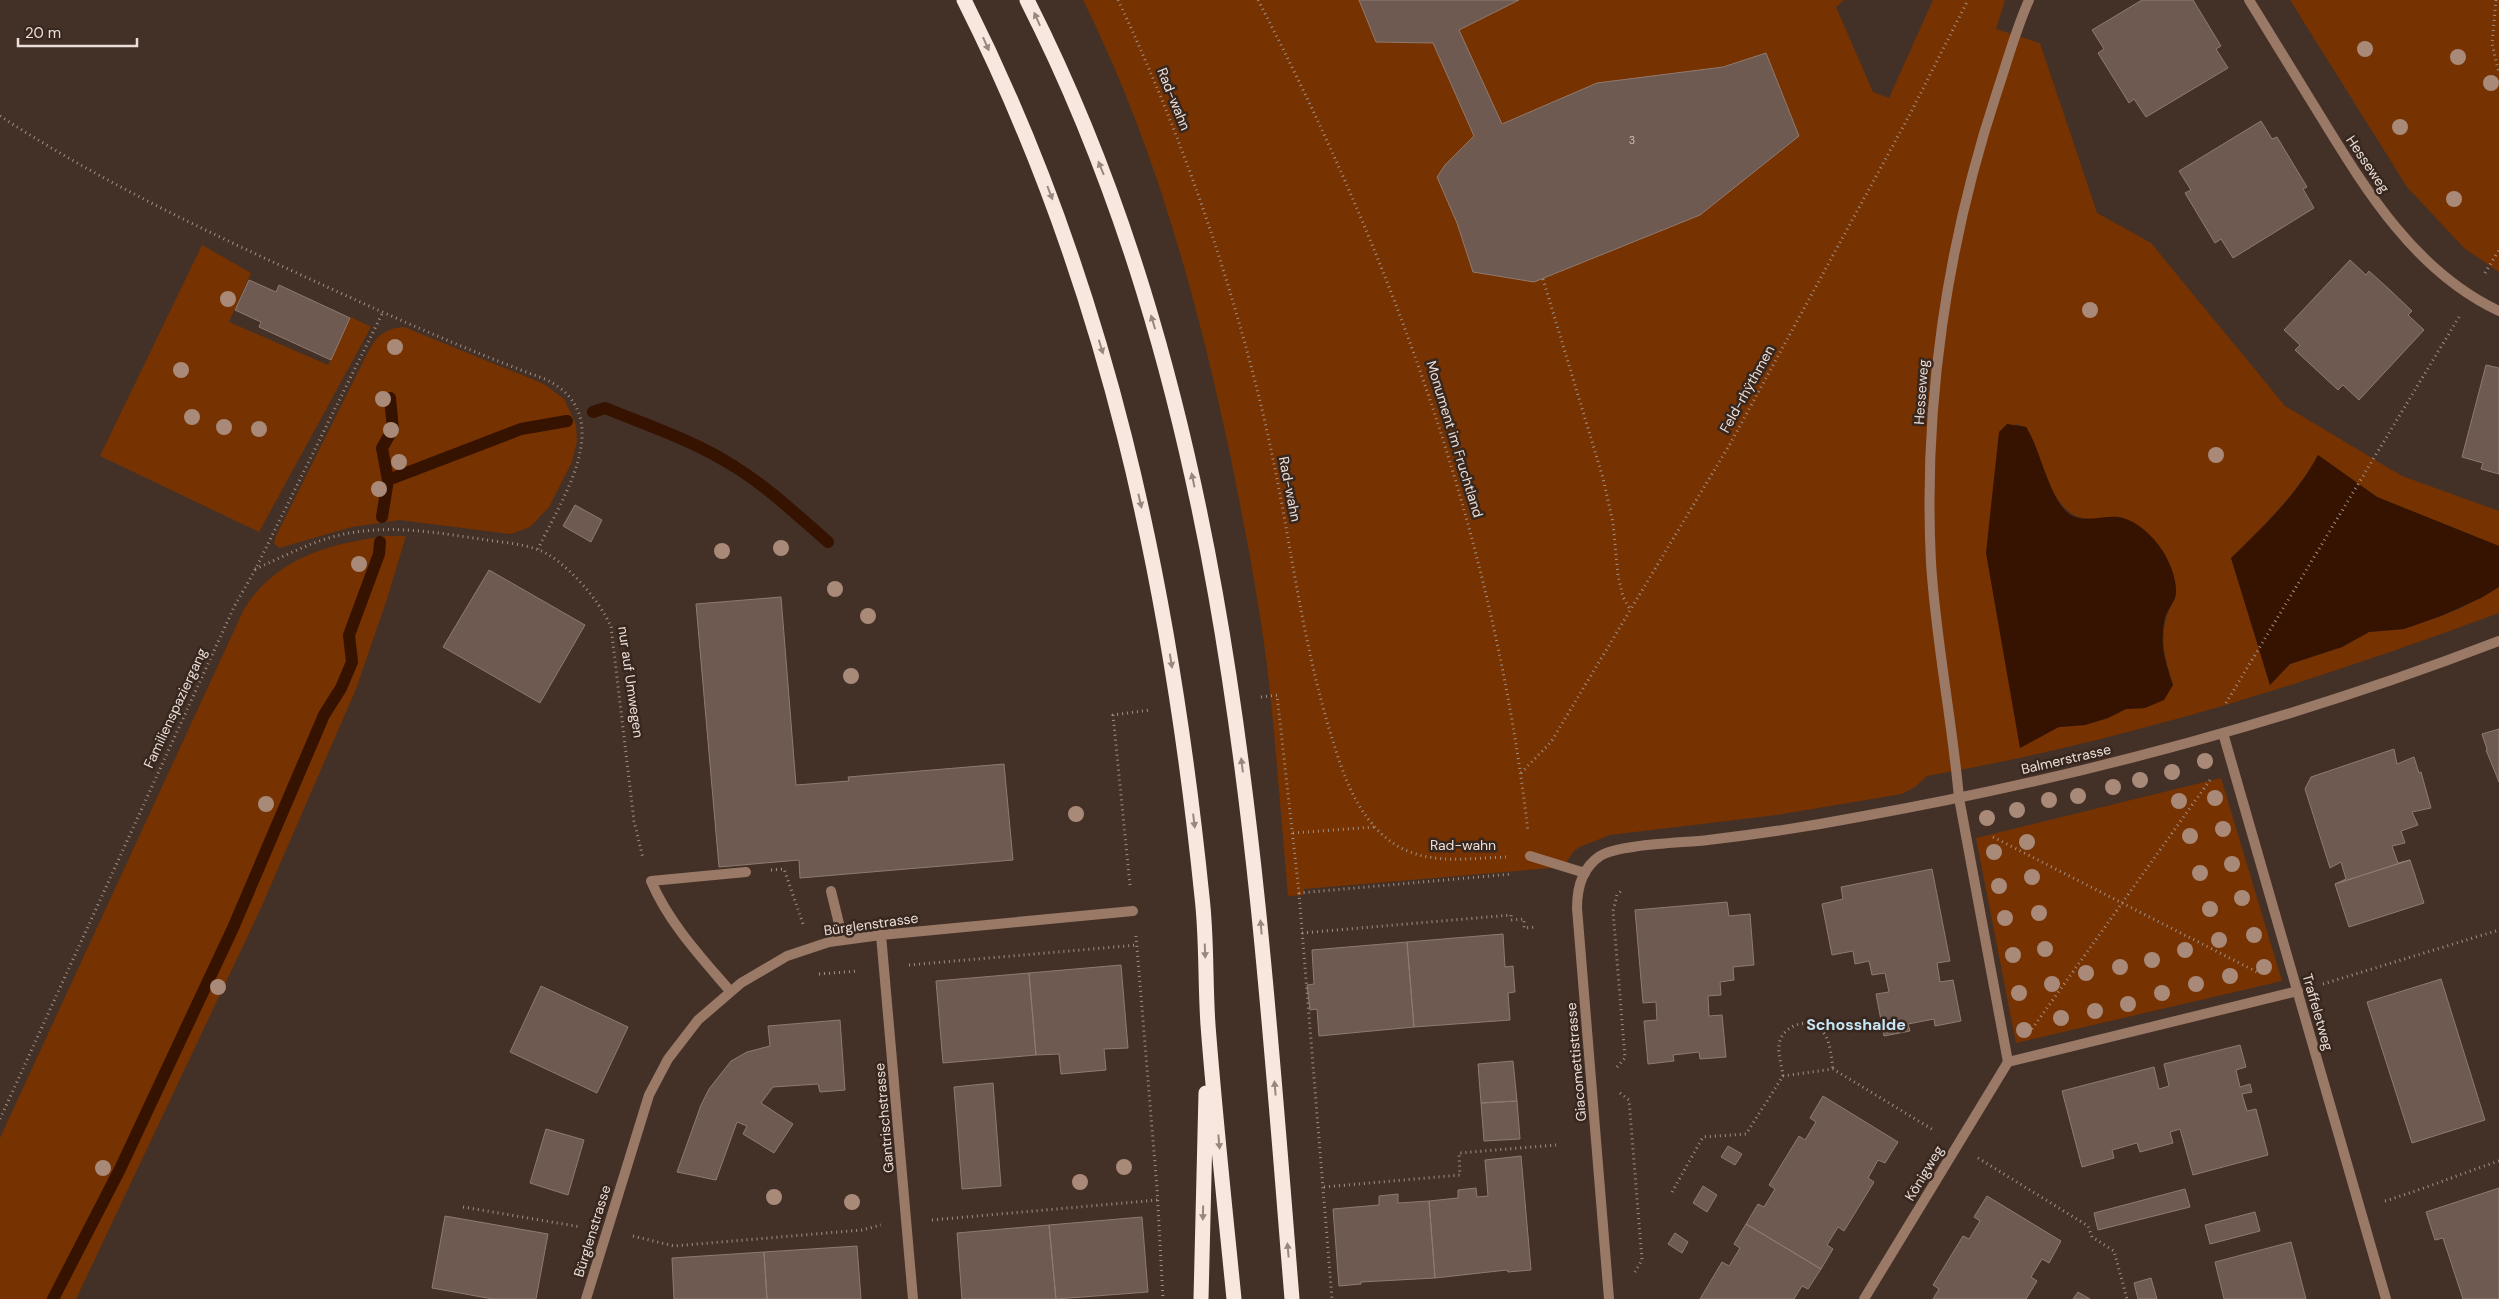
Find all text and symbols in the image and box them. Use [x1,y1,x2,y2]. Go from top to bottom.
one-way arrow [1032,12,1040,26]
scale bar [18,15,136,47]
text: 20 m [25,23,61,43]
one-way arrow [982,37,990,51]
street label: Rad-wahn [1153,65,1195,133]
street label: Hesseweg [2342,132,2394,196]
house number: 3 [1629,133,1635,147]
one-way arrow [1097,160,1105,175]
one-way arrow [1046,186,1054,201]
one-way arrow [1148,315,1156,330]
one-way arrow [1098,340,1106,355]
street label: Feld-rhÿthmen [1716,342,1778,436]
street label: Monument im Fruchtland [1423,358,1487,520]
street label: Hesseweg [1910,359,1932,425]
street label: Rad-wahn [1275,455,1305,523]
one-way arrow [1189,471,1197,487]
one-way arrow [1137,494,1145,510]
street label: nur auf Umwegen [614,625,648,739]
street label: Familienspaziergang [139,645,211,771]
one-way arrow [1168,653,1176,669]
street label: Balmerstrasse [2019,740,2113,778]
one-way arrow [1238,757,1246,773]
one-way arrow [1190,814,1198,830]
street label: Rad-wahn [1430,836,1496,854]
street label: Bürglenstrasse [823,908,920,940]
one-way arrow [1256,918,1264,934]
one-way arrow [1201,943,1209,959]
street label: Traffeletweg [2298,971,2338,1053]
street label: Giacomettistrasse [1562,1002,1590,1122]
district label: Schosshalde [1806,1014,1906,1035]
street label: Gantrischstrasse [870,1062,898,1174]
one-way arrow [1271,1080,1279,1096]
one-way arrow [1215,1135,1223,1151]
street label: Königweg [1900,1142,1948,1204]
street label: Bürglenstrasse [569,1183,615,1279]
one-way arrow [1199,1205,1207,1221]
one-way arrow [1284,1242,1292,1258]

